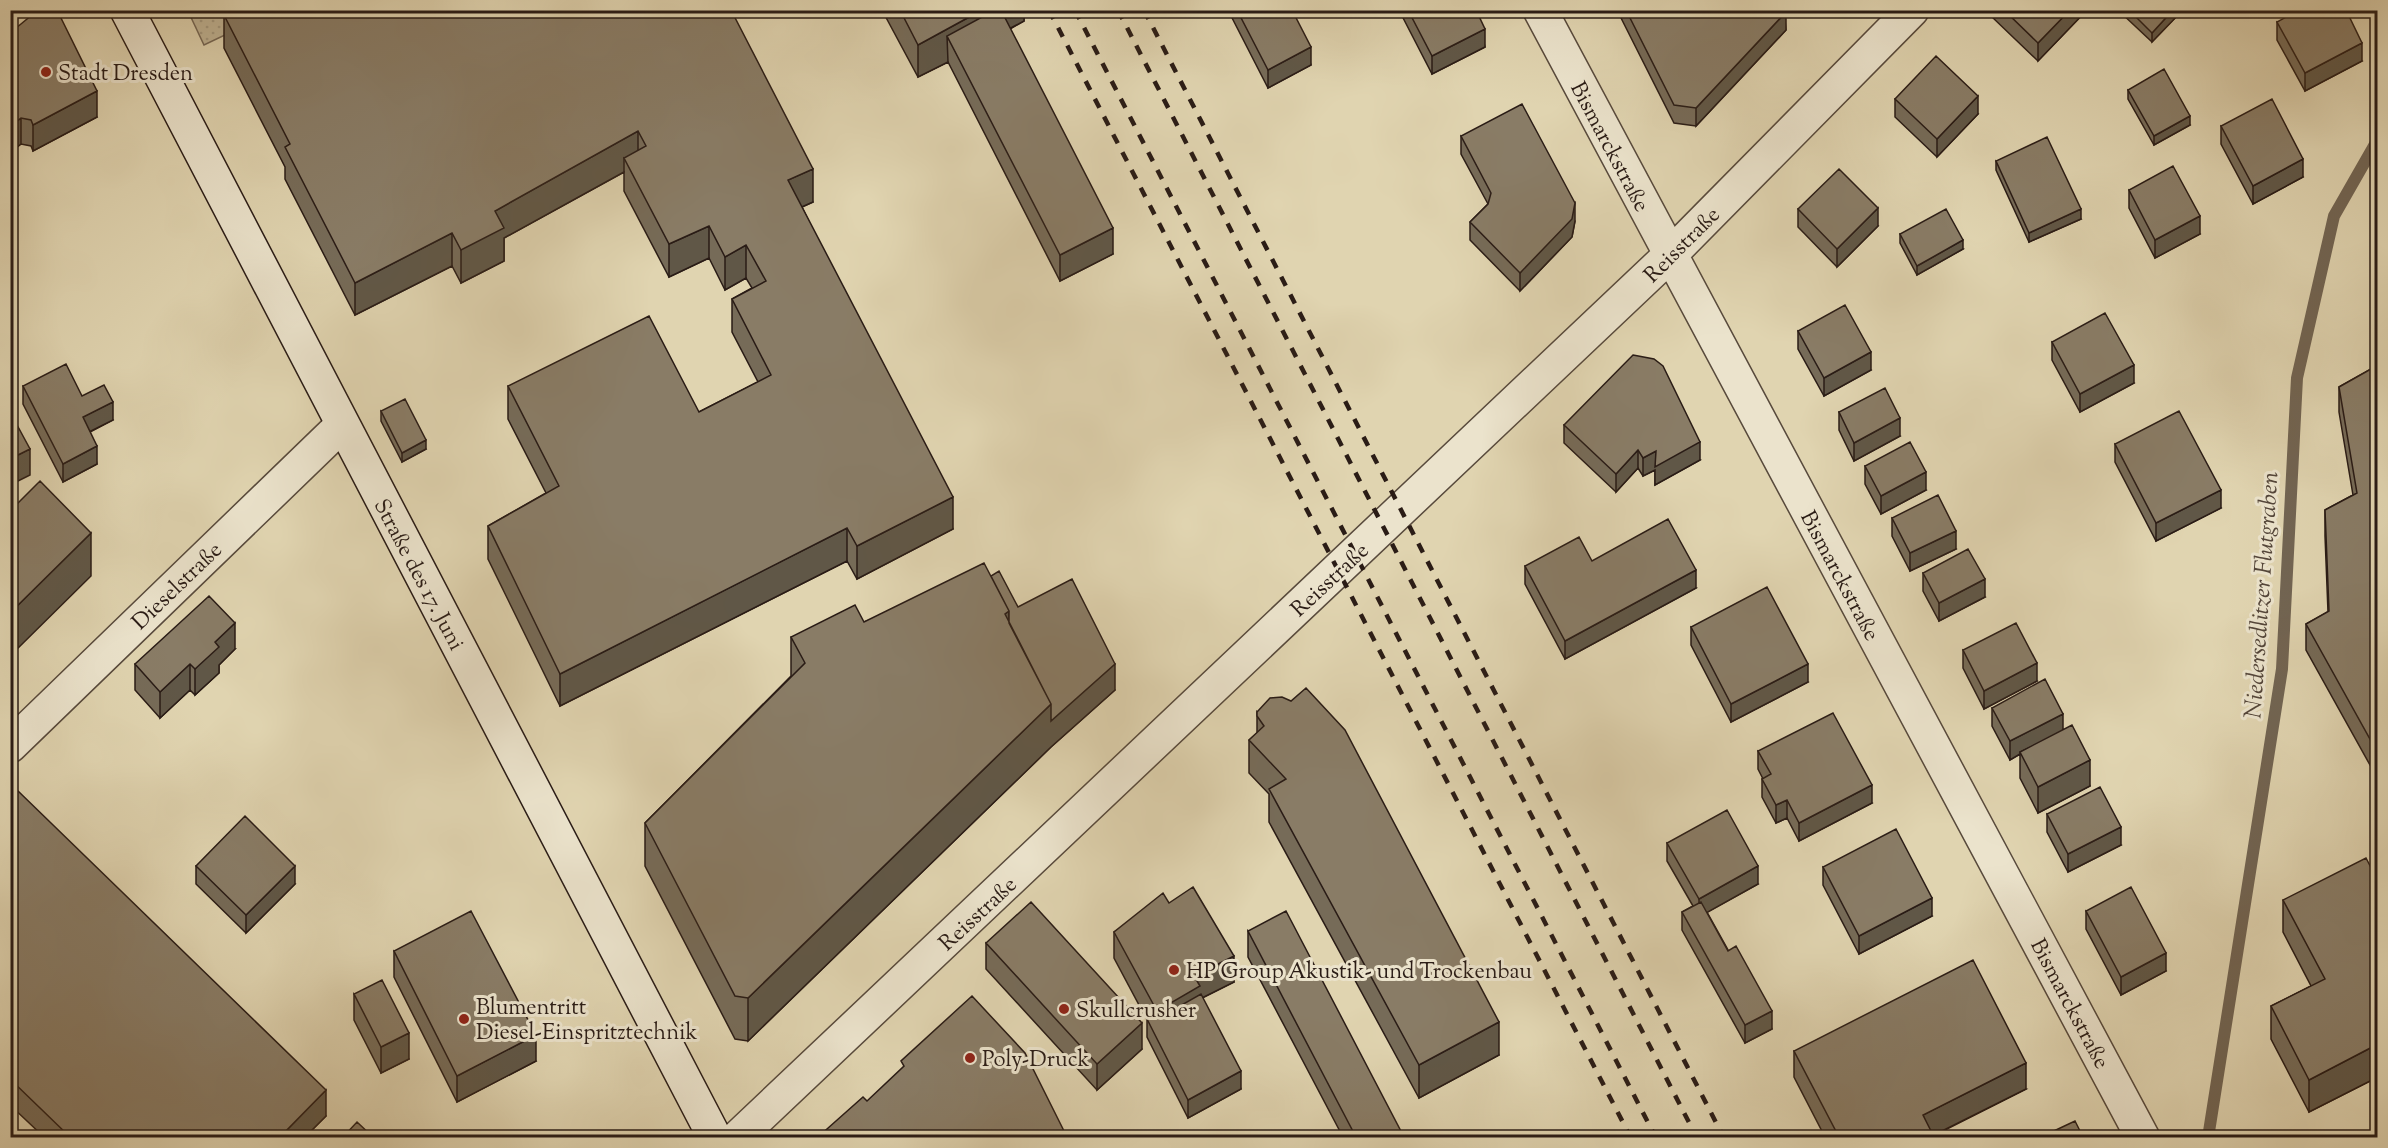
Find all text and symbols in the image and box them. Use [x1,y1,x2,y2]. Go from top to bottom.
place label: Stadt Dresden [58,59,193,91]
marker: Stadt Dresden [39,65,53,79]
street label: Bismarckstraße [1561,77,1656,218]
street label: Reisstraße [1638,201,1729,292]
water label: Niedersedlitzer Flutgraben [2237,470,2289,720]
street label: Straße des 17. Juni [364,494,471,657]
street label: Bismarckstraße [1791,506,1886,647]
street label: Dieselstraße [126,536,231,639]
street label: Reisstraße [1285,537,1377,626]
street label: Reisstraße [933,871,1025,960]
street label: Bismarckstraße [2021,934,2116,1075]
place label: HP Group Akustik- und Trockenbau [1186,957,1532,989]
marker: HP Group Akustik- und Trockenbau [1167,963,1181,977]
place label: Blumentritt Diesel-Einspritztechnik [476,993,697,1050]
place label: Skullcrusher [1076,996,1196,1028]
marker: Skullcrusher [1057,1002,1071,1016]
marker: Blumentritt Diesel-Einspritztechnik [457,1012,471,1026]
place label: Poly-Druck [982,1045,1090,1077]
marker: Poly-Druck [963,1051,977,1065]

